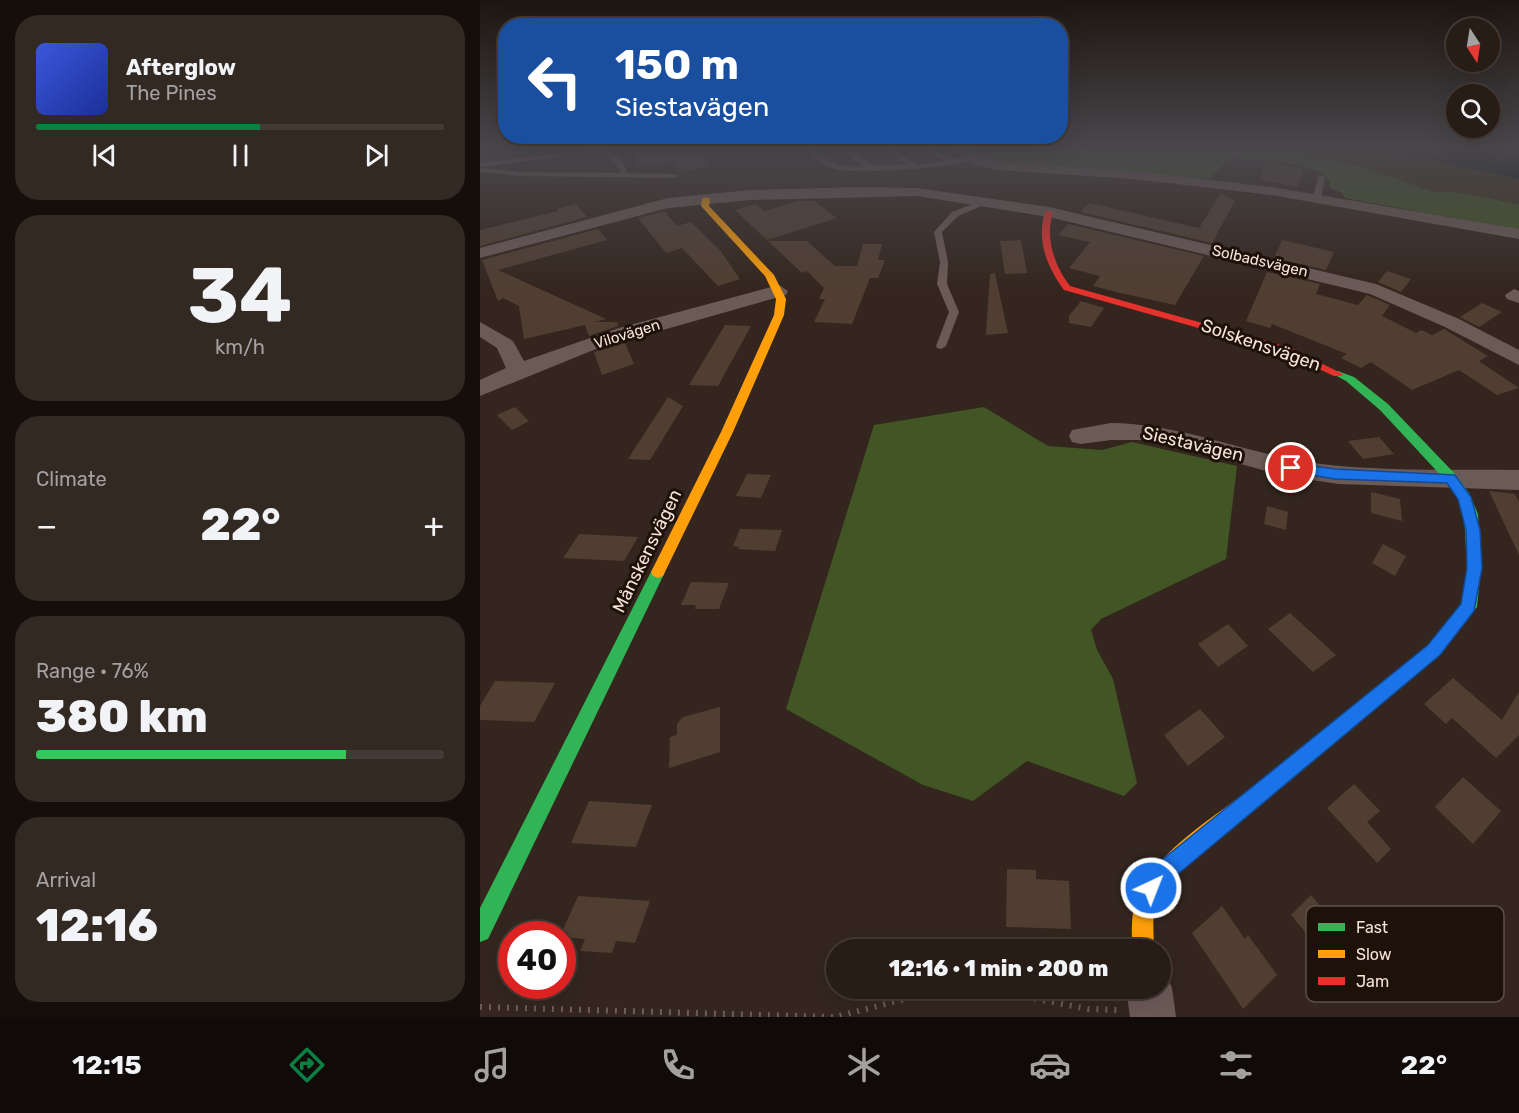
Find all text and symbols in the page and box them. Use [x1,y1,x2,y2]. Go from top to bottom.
north arrow [1446,18,1500,72]
map controls [1446,18,1500,138]
text: 150 m [615,40,739,90]
icon: left [516,42,594,120]
text: Afterglow [126,54,236,81]
text: The Pines [126,81,217,105]
button: search [1446,84,1500,138]
text: Siestavägen [615,91,769,123]
icon: previous [88,139,121,172]
icon: pause [224,139,257,172]
icon: next [360,139,393,172]
street label: Solbadsvägen [1210,241,1310,281]
text: 34 [188,249,292,342]
street label: Solskensvägen [1198,314,1324,376]
street label: Vilovägen [592,315,662,353]
text: km/h [215,335,265,359]
street label: Siestavägen [1140,422,1246,466]
pin [1265,442,1316,493]
icon: arrive [1274,451,1307,484]
text: Climate [36,467,107,491]
street label: Månskensvägen [608,486,686,616]
text: 22° [201,498,280,551]
text: − [36,506,57,545]
text: + [423,506,444,545]
text: Range · 76% [36,659,149,683]
text: 380 km [36,690,208,743]
position arrow [1119,856,1183,920]
text: Arrival [36,868,96,892]
text: 12:16 [36,899,158,952]
legend [1306,906,1504,1002]
text: Fast [1356,918,1388,937]
speed limit sign: 40 [498,921,576,999]
text: Slow [1356,945,1392,964]
text: 12:16 · 1 min · 200 m [889,955,1108,982]
text: Jam [1356,972,1389,991]
icon: directions [286,1044,328,1086]
icon: music [471,1044,513,1086]
icon: phone [657,1044,699,1086]
icon: climate [843,1044,885,1086]
icon: car [1029,1044,1071,1086]
icon: filters [1215,1044,1257,1086]
text: 12:15 [72,1049,142,1081]
text: 22° [1401,1049,1447,1081]

